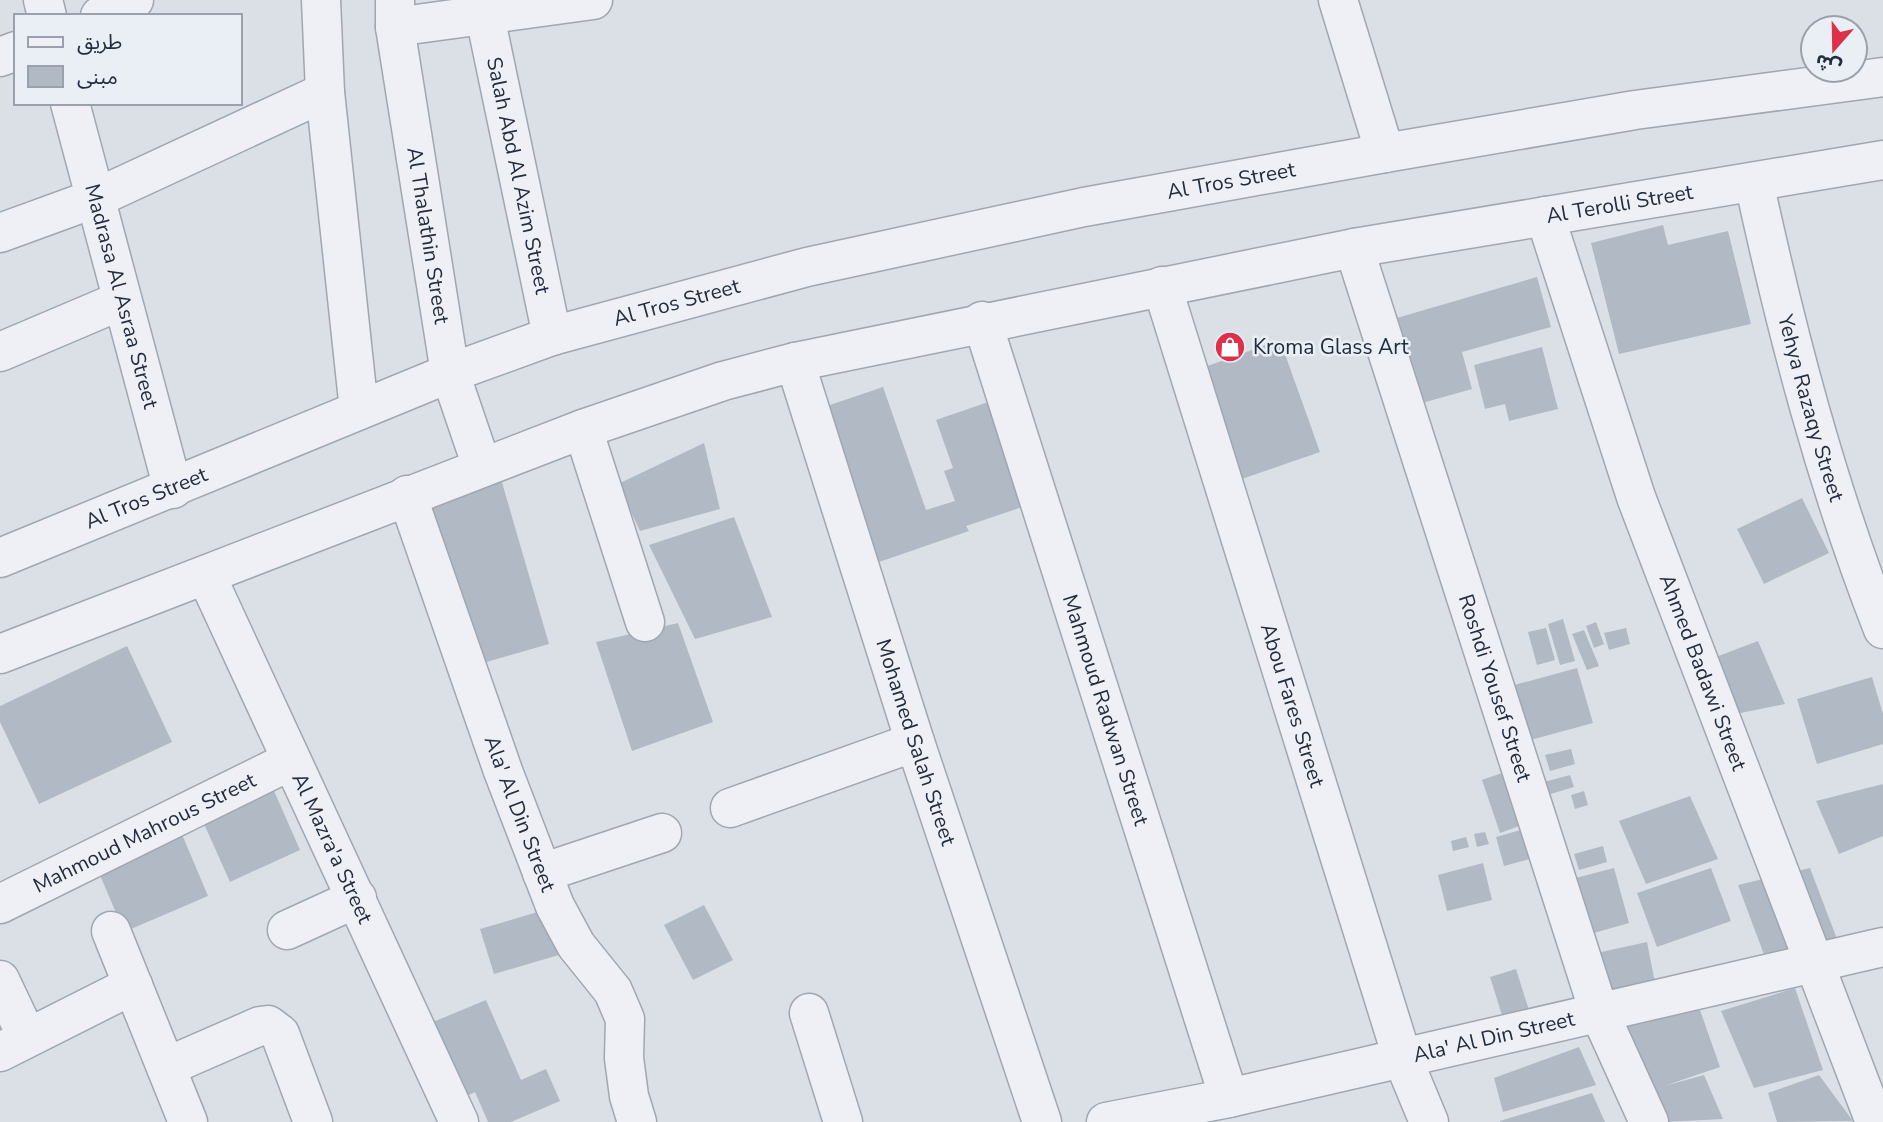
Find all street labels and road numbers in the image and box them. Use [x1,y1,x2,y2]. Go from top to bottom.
street label: Salah Abd Al Azim Street [480,54,557,297]
street label: Al Thalathin Street [400,145,456,327]
street label: Al Tros Street [1165,155,1298,206]
street label: Al Terolli Street [1544,178,1696,230]
street label: Madrasa Al Asraa Street [78,181,165,412]
street label: Al Tros Street [610,272,743,333]
street label: Yehya Razaqy Street [1771,311,1851,505]
street label: Al Tros Street [81,460,212,536]
street label: Ahmed Badawi Street [1653,570,1753,775]
street label: Mahmoud Radwan Street [1056,591,1156,829]
street label: Roshdi Yousef Street [1452,591,1538,786]
street label: Abou Fares Street [1254,620,1331,791]
street label: Mohamed Salah Street [869,635,963,850]
street label: Ala' Al Din Street [478,732,562,896]
street label: Mahmoud Mahrous Street [28,766,261,900]
street label: Al Mazra'a Street [285,768,380,929]
street label: Ala' Al Din Street [1410,1005,1578,1069]

